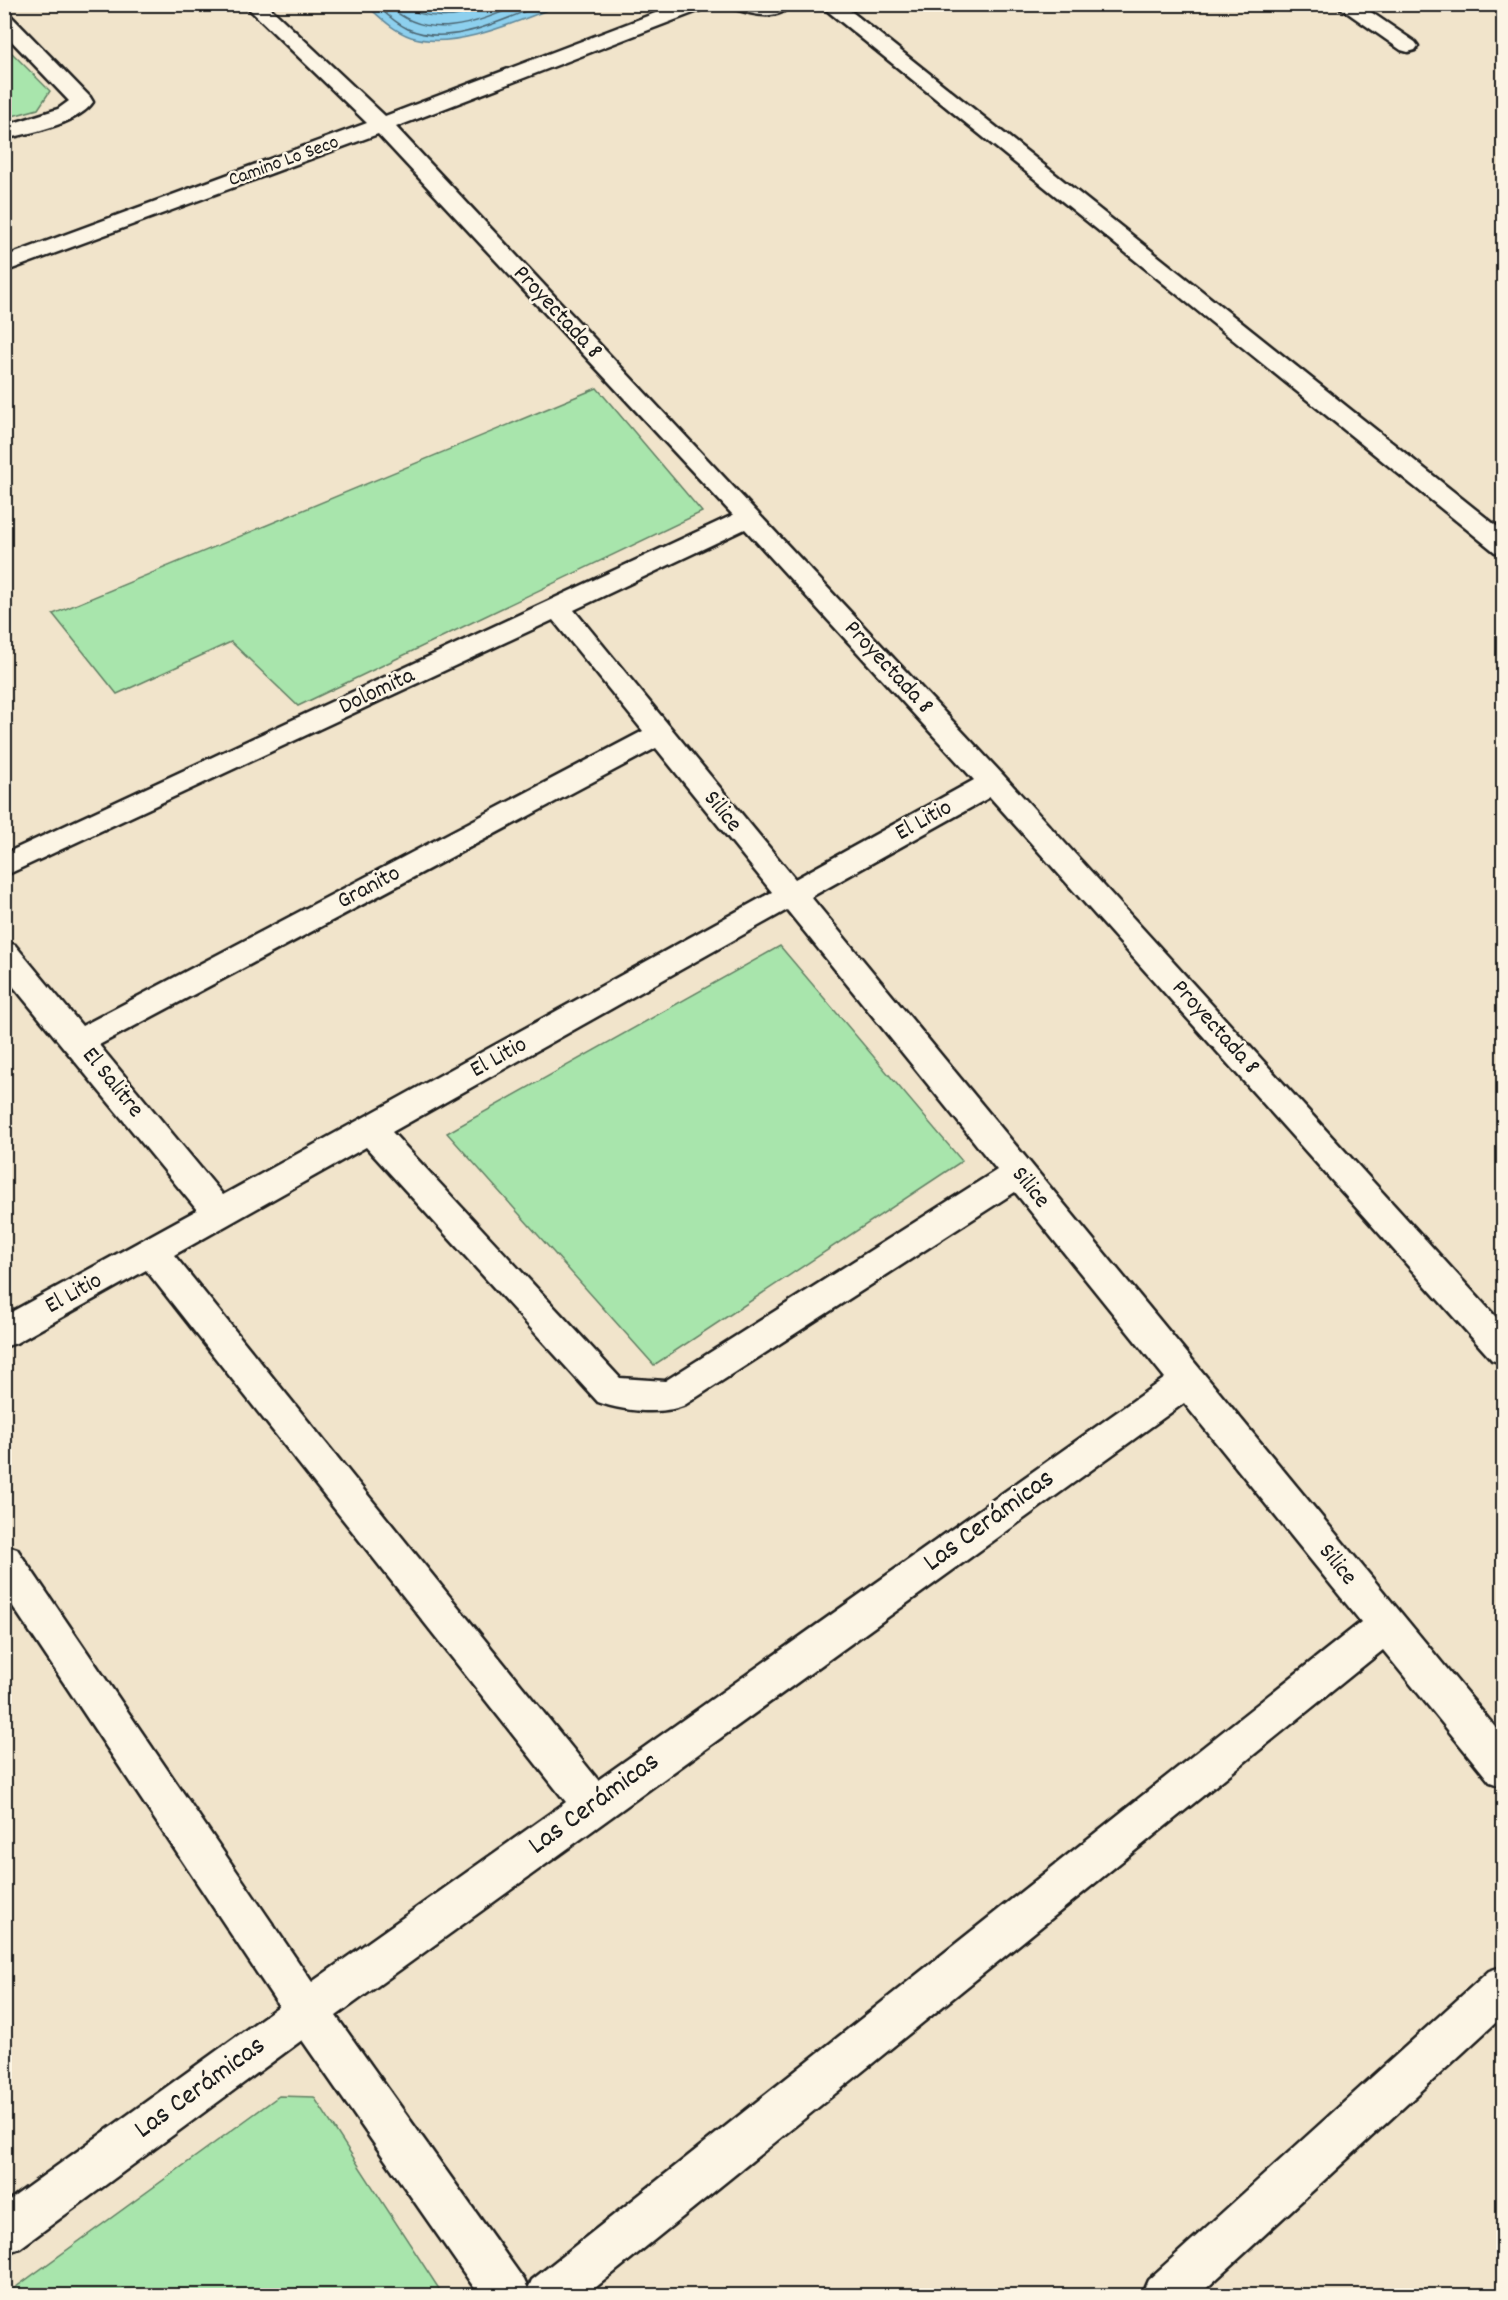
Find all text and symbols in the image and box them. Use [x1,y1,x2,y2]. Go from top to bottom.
street label: Camino Lo Seco [225,129,343,195]
street label: Proyectada 8 [504,258,610,368]
street label: Proyectada 8 [835,613,941,723]
street label: Dolomita [333,659,421,724]
street label: Silice [695,784,749,840]
street label: El Litio [889,792,959,850]
street label: Granito [331,857,407,919]
street label: Proyectada 8 [1163,973,1267,1083]
street label: El Litio [464,1029,534,1087]
street label: El Salitre [73,1040,151,1126]
street label: Silice [1003,1160,1057,1216]
street label: El Litio [39,1265,109,1323]
street label: Las Cerámicas [916,1461,1064,1583]
street label: Silice [1310,1537,1364,1593]
street label: Las Cerámicas [521,1744,669,1866]
street label: Las Cerámicas [127,2028,275,2150]

